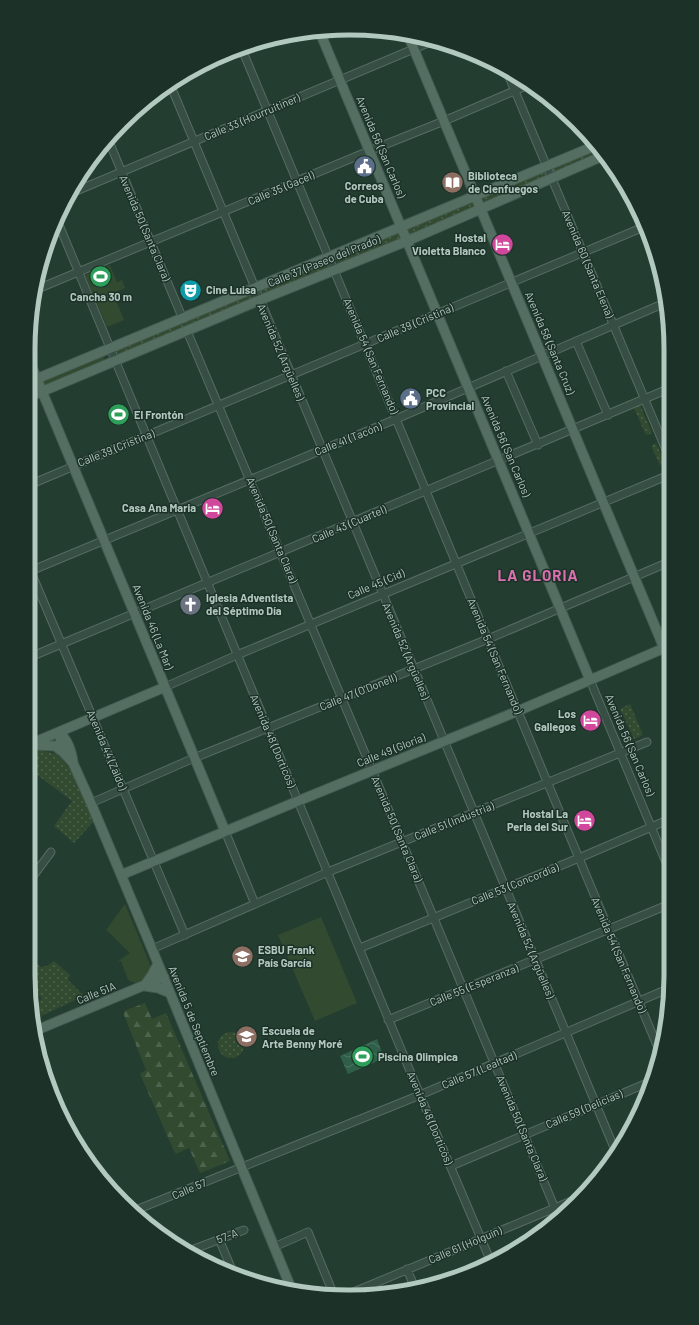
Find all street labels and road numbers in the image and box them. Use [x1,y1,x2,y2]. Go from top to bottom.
street label: Calle 33 (Hourruitiner) [202,90,302,143]
street label: Avenida 56 (San Carlos) [354,94,409,200]
street label: Calle 35 (Gacel) [246,168,316,207]
street label: Avenida 50 (Santa Clara) [117,173,174,283]
street label: Avenida 60 (Santa Elena) [560,208,617,320]
street label: Calle 37 (Paseo del Prado) [266,232,382,289]
street label: Avenida 58 (Santa Cruz) [523,289,578,396]
street label: Avenida 54 (San Fernando) [341,296,402,416]
street label: Calle 39 (Cristina) [375,301,455,345]
street label: Avenida 52 (Argüelles) [255,302,308,402]
street label: Avenida 56 (San Carlos) [479,393,534,499]
street label: Calle 41 (Tacón) [312,419,383,458]
street label: Calle 39 (Cristina) [75,426,156,469]
street label: Avenida 50 (Santa Clara) [244,475,301,585]
street label: Calle 43 (Cuartel) [310,502,388,545]
street label: Calle 45 (Cid) [345,566,406,601]
street label: Avenida 46 (La Mar) [130,582,177,672]
street label: Avenida 54 (San Fernando) [465,596,526,716]
street label: Avenida 52 (Argüelles) [380,601,433,701]
street label: Calle 47 (O'Donell) [317,670,398,713]
street label: Avenida 48 (Dorticós) [248,692,299,790]
street label: Avenida 56 (San Carlos) [603,692,658,798]
street label: Avenida 44 (Zaldo) [85,708,130,792]
street label: Calle 49 (Gloria) [355,730,427,769]
street label: Avenida 50 (Santa Clara) [369,774,426,884]
street label: Calle 51 (Industria) [412,799,496,842]
street label: Calle 53 (Concordia) [469,860,561,907]
street label: Avenida 54 (San Fernando) [589,895,650,1015]
street label: Avenida 52 (Argüelles) [505,900,558,1000]
street label: Calle 55 (Esperanza) [428,961,520,1008]
street label: Avenida 5 de Septiembre [166,964,223,1078]
street label: Calle 51A [74,979,118,1006]
street label: Calle 57 (Lealtad) [439,1048,518,1091]
street label: Avenida 48 (Dorticós) [405,1069,456,1167]
street label: Avenida 50 (Santa Clara) [494,1073,551,1183]
street label: Calle 59 (Delicias) [543,1086,624,1131]
street label: Calle 57 [170,1175,208,1202]
street label: Calle 61 (Holguín) [426,1223,504,1266]
street label: 57-A [214,1225,240,1246]

